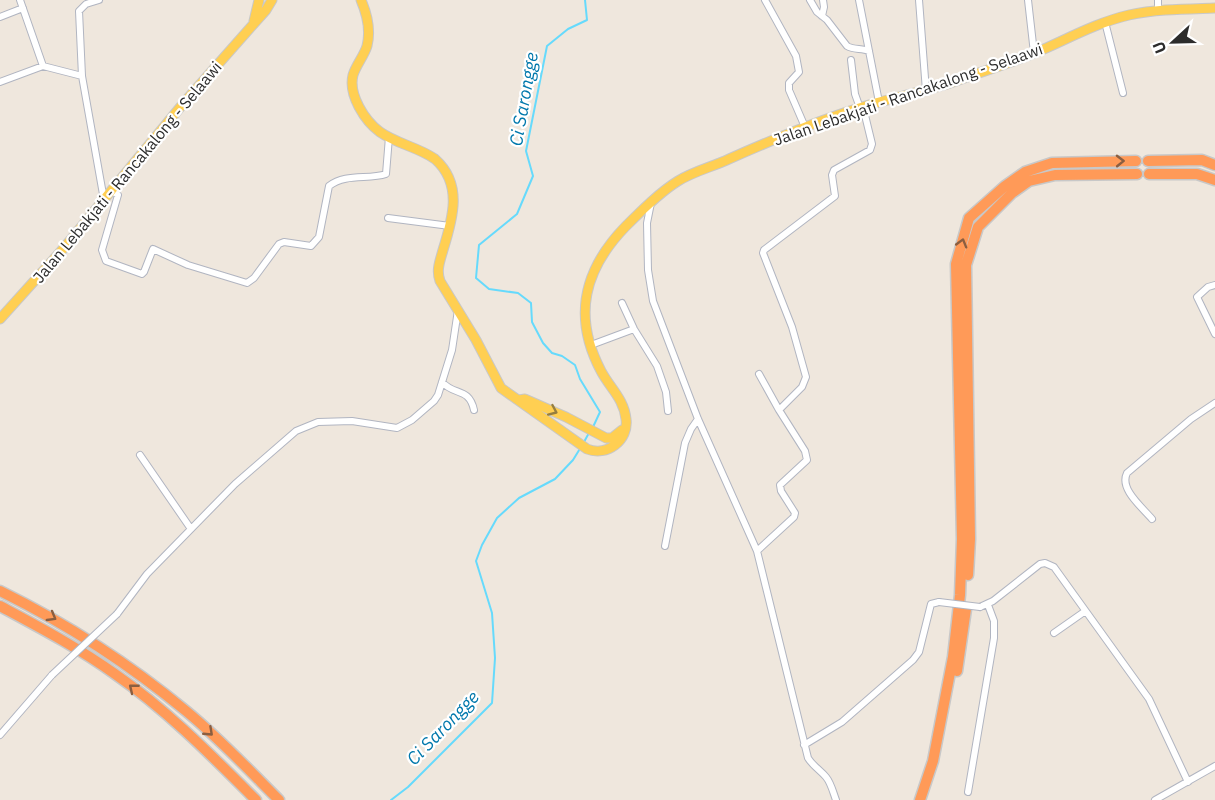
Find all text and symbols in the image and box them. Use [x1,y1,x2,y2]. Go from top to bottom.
north arrow [1143,12,1203,72]
street label: Jalan Lebakjati - Rancakalong - Selaawi [771,38,1045,150]
text: U [1148,39,1170,57]
water label: Ci Sarongge [504,50,543,148]
street label: Jalan Lebakjati - Rancakalong - Selaawi [28,57,226,287]
one-way arrow [1116,155,1125,167]
one-way arrow [955,238,967,249]
one-way arrow [546,404,557,416]
one-way arrow [46,610,56,622]
one-way arrow [129,684,140,695]
water label: Ci Sarongge [401,686,484,770]
one-way arrow [202,725,213,736]

